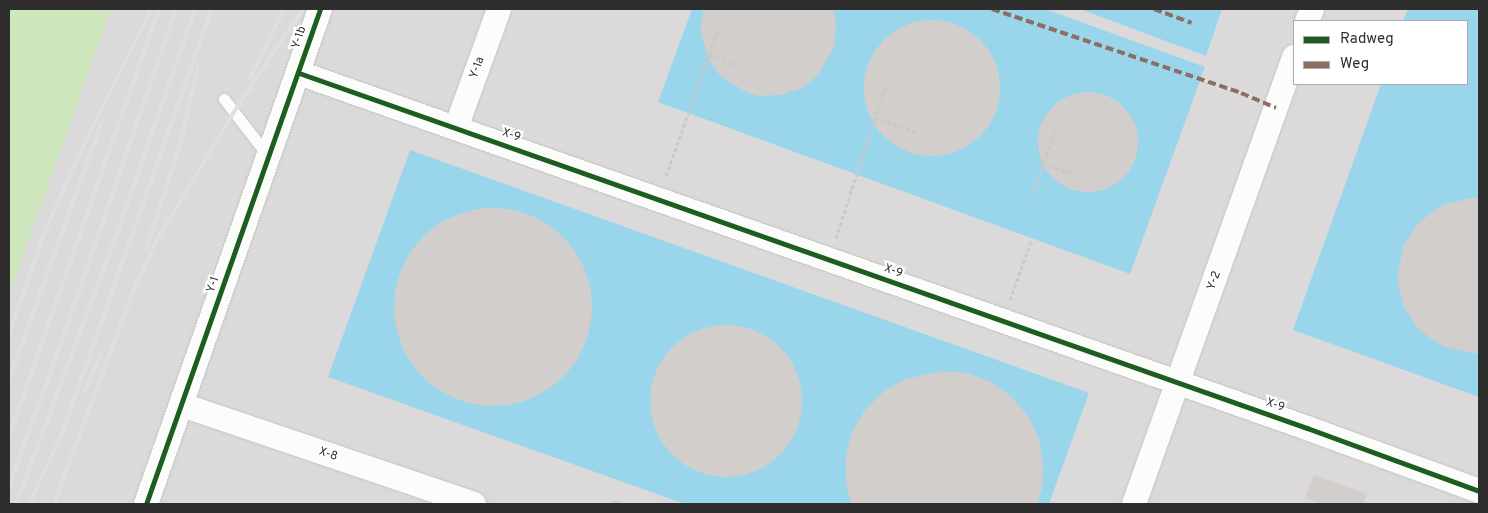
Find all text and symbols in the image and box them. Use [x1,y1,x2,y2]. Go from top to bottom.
legend [1293,20,1468,85]
street label: Y-1b [290,25,310,51]
text: Radweg [1340,30,1394,49]
street label: Y-1a [467,55,489,81]
text: Weg [1340,55,1369,74]
street label: X-9 [500,126,522,146]
street label: X-9 [882,262,904,282]
street label: Y-2 [1205,270,1225,292]
street label: Y-1 [205,275,223,295]
street label: X-9 [1264,396,1286,416]
street label: X-8 [317,445,339,465]

